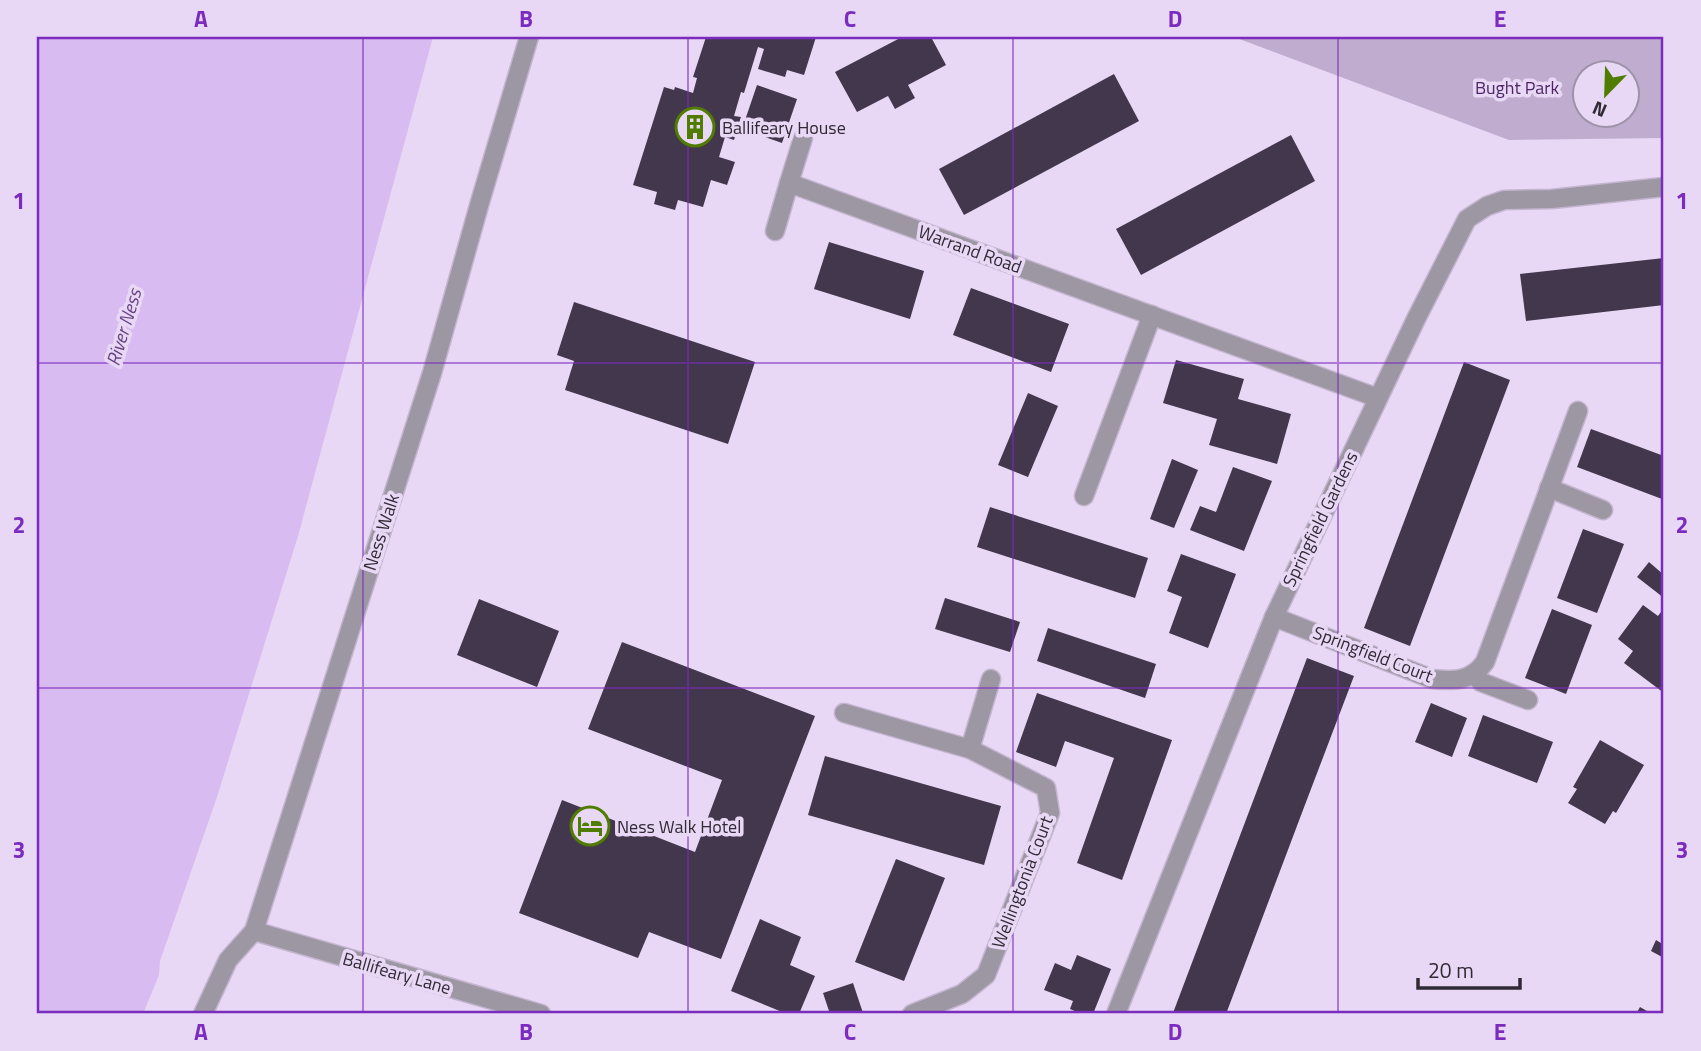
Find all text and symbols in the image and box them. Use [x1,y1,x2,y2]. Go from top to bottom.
text: A [194,1,208,36]
text: B [519,1,533,36]
text: C [844,1,856,36]
text: D [1168,1,1182,36]
text: E [1494,1,1506,36]
north arrow [1572,60,1642,130]
park label: Bught Park [1475,74,1559,101]
text: N [1587,94,1611,126]
building icon: Ballifeary House [674,106,716,148]
place label: Ballifeary House [722,114,846,141]
text: 1 [13,183,25,218]
text: 1 [1676,183,1688,218]
street label: Warrand Road [914,218,1026,280]
water label: River Ness [98,283,149,369]
street label: Springfield Gardens [1275,447,1365,591]
street label: Ness Walk [356,490,406,574]
text: 2 [13,507,25,542]
text: 2 [1676,507,1688,542]
street label: Springfield Court [1309,619,1437,689]
hotel icon: Ness Walk Hotel [569,805,611,847]
street label: Wellingtonia Court [984,811,1060,952]
place label: Ness Walk Hotel [617,813,741,840]
text: 3 [13,832,25,867]
text: 3 [1676,832,1688,867]
street label: Ballifeary Lane [340,945,454,1001]
scale bar [1418,946,1519,990]
text: 20 m [1428,954,1474,986]
text: A [194,1014,208,1049]
text: B [519,1014,533,1049]
text: C [844,1014,856,1049]
text: D [1168,1014,1182,1049]
text: E [1494,1014,1506,1049]

